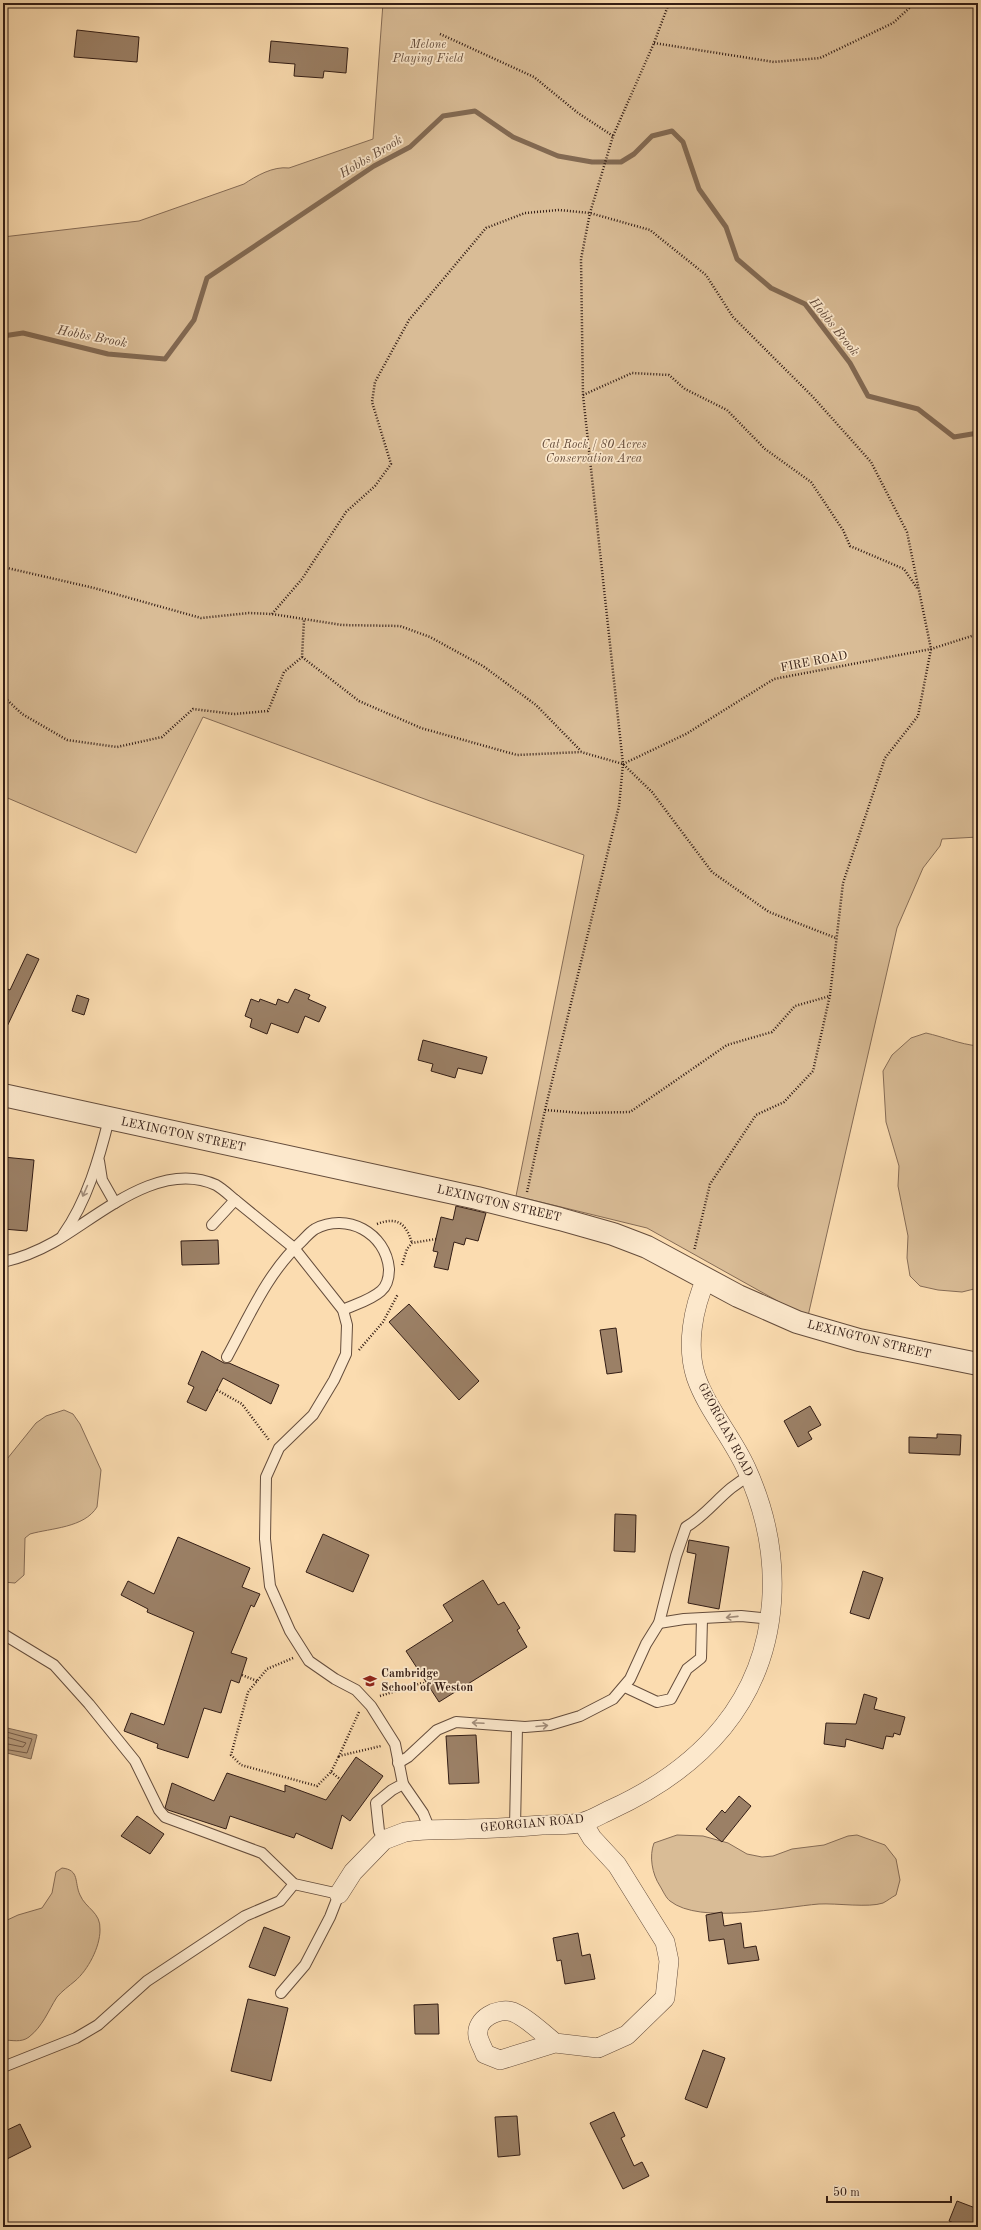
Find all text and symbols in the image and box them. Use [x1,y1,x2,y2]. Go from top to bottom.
park label: Melone Playing Field [392,39,464,65]
water label: Hobbs Brook [336,133,405,181]
water label: Hobbs Brook [806,295,861,359]
water label: Hobbs Brook [55,324,128,350]
park label: Cat Rock / 80 Acres Conservation Area [541,439,647,465]
street label: FIRE ROAD [780,650,848,674]
street label: LEXINGTON STREET [120,1116,246,1154]
street label: LEXINGTON STREET [436,1184,562,1224]
one-way arrow [81,1185,89,1197]
street label: LEXINGTON STREET [806,1319,932,1361]
street label: GEORGIAN ROAD [695,1381,755,1479]
one-way arrow [726,1613,739,1621]
place label: Cambridge School of Weston [381,1668,474,1694]
school or university icon: Cambridge School of Weston [362,1673,378,1689]
one-way arrow [472,1720,485,1727]
one-way arrow [535,1722,548,1730]
street label: GEORGIAN ROAD [480,1813,584,1835]
scale bar [827,2178,951,2204]
text: 50 m [833,2186,860,2199]

